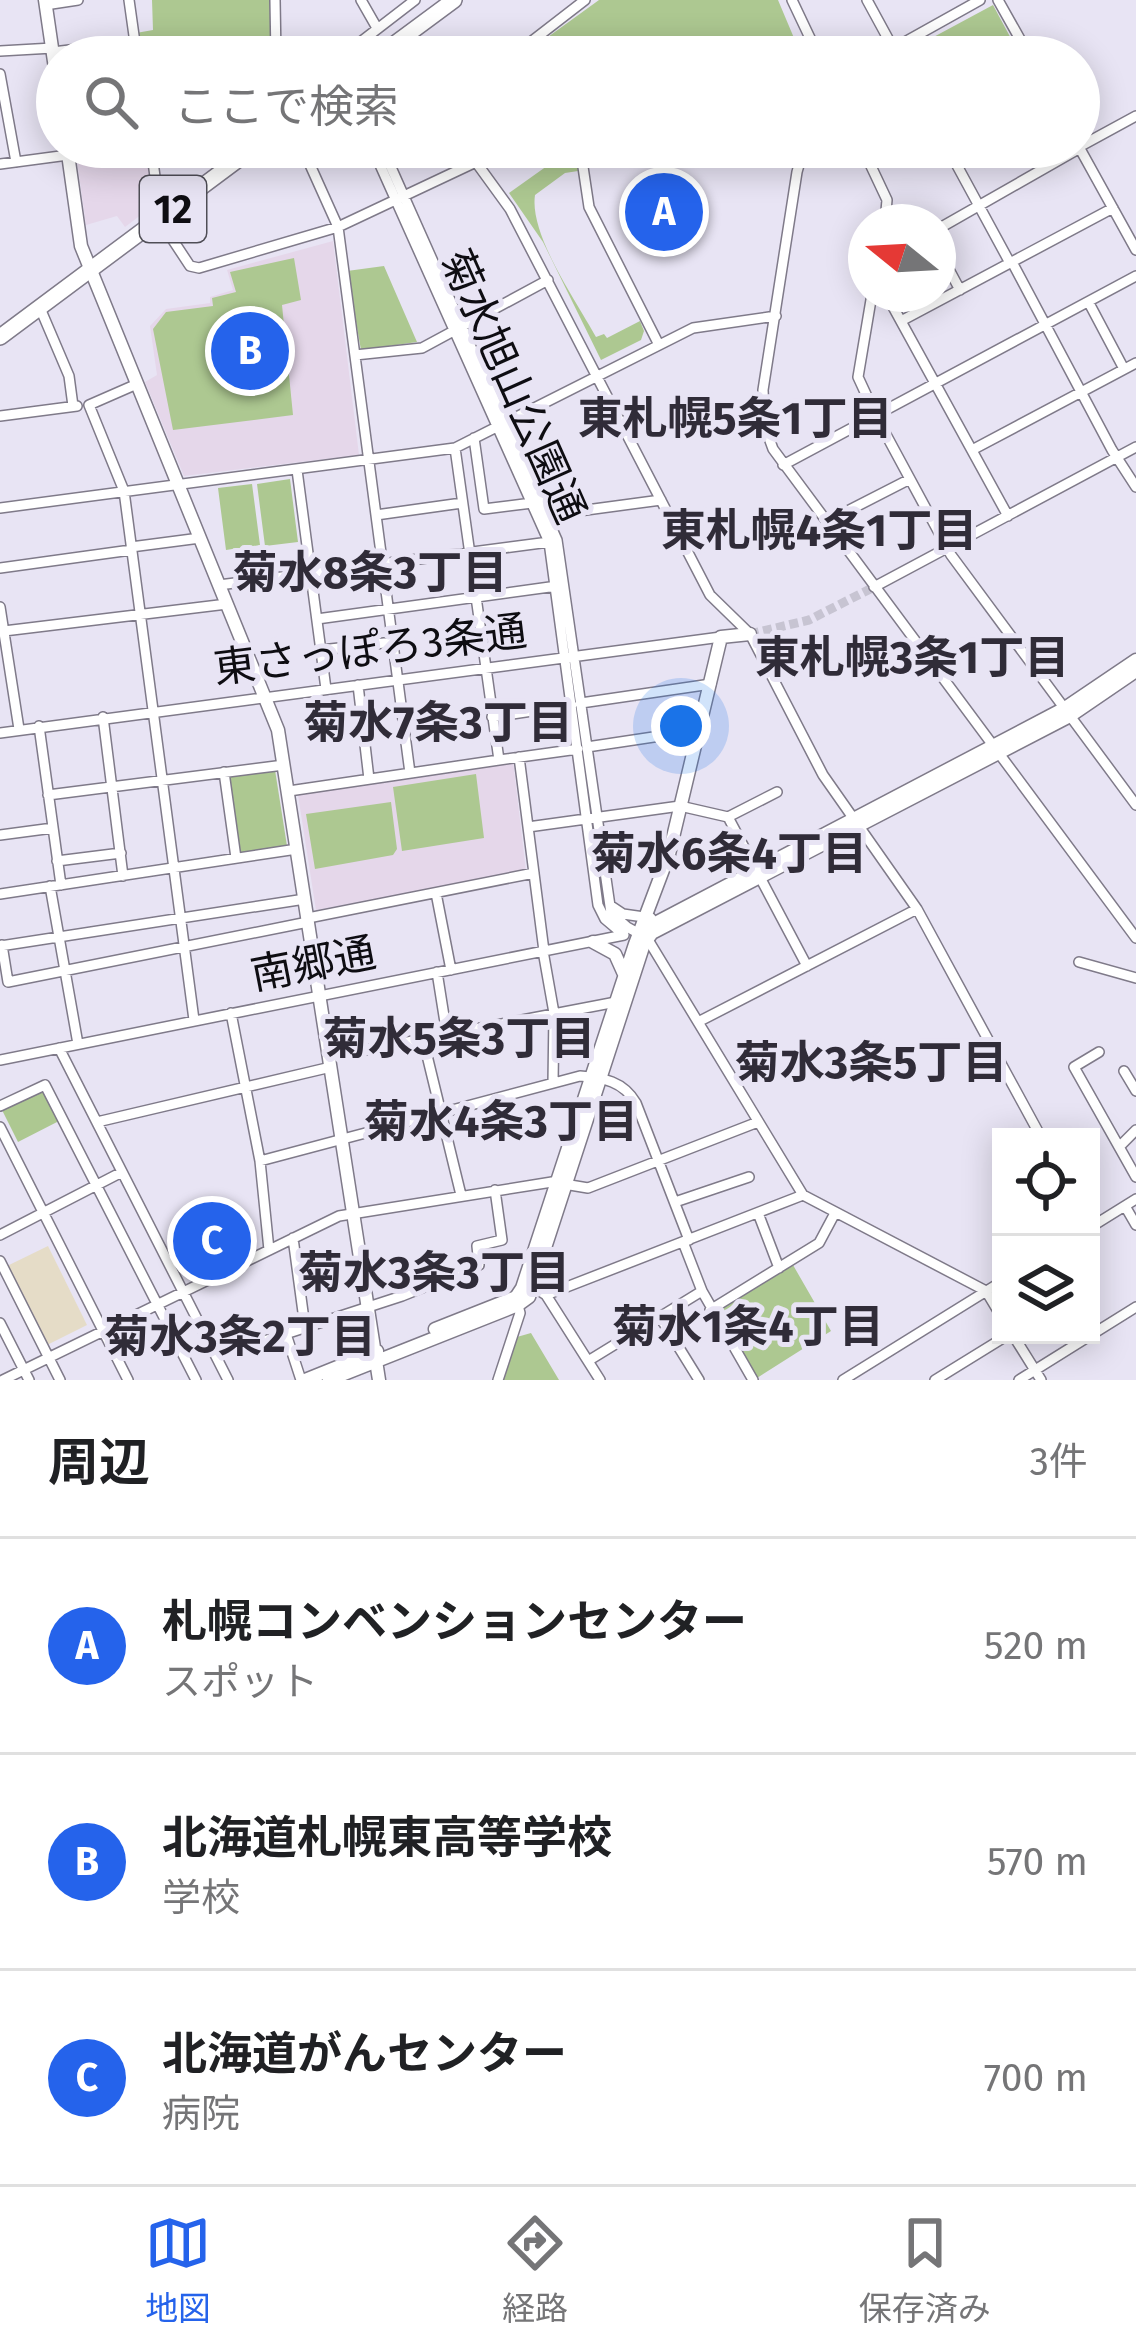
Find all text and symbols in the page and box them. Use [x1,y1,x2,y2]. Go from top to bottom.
search box [36,36,1100,168]
icon: search [78,69,144,135]
text: ここで検索 [174,80,399,134]
pin: A [625,167,703,257]
road number: 12 [140,176,206,242]
north arrow [848,204,956,312]
street label: 菊水旭山公園通 [430,242,596,531]
pin: B [211,306,289,396]
district label: 東札幌5条1丁目 [577,392,893,446]
district label: 東札幌4条1丁目 [661,504,977,558]
district label: 菊水8条3丁目 [233,546,507,600]
street label: 東さっぽろ3条通 [211,606,529,694]
district label: 東札幌3条1丁目 [755,631,1069,685]
district label: 菊水7条3丁目 [303,696,573,750]
your location [651,696,711,756]
district label: 菊水6条4丁目 [591,827,867,881]
street label: 南郷通 [247,927,380,1001]
district label: 菊水5条3丁目 [323,1012,595,1066]
district label: 菊水3条5丁目 [735,1036,1007,1090]
district label: 菊水4条3丁目 [364,1095,638,1149]
map controls [992,1128,1100,1344]
button: locate [992,1128,1100,1236]
pin: C [173,1196,251,1286]
button: layers [992,1236,1100,1344]
district label: 菊水3条3丁目 [298,1246,570,1300]
district label: 菊水1条4丁目 [612,1300,884,1354]
district label: 菊水3条2丁目 [104,1310,376,1364]
text: 周辺 [48,1432,150,1494]
text: 3件 [1030,1439,1088,1485]
text: 札幌コンベンションセンター [162,1595,747,1649]
text: A [75,1623,99,1669]
text: 520 m [984,1623,1088,1669]
text: スポット [162,1659,318,1705]
text: 北海道札幌東高等学校 [162,1811,612,1865]
text: B [75,1839,99,1885]
text: 570 m [987,1839,1088,1885]
text: 学校 [162,1875,240,1921]
text: 北海道がんセンター [162,2027,567,2081]
text: C [76,2055,98,2101]
text: 700 m [984,2055,1088,2101]
text: 病院 [162,2091,240,2137]
tab: 地図 [145,2210,211,2330]
tab: 経路 [502,2210,568,2330]
tab: 保存済み [859,2210,991,2330]

